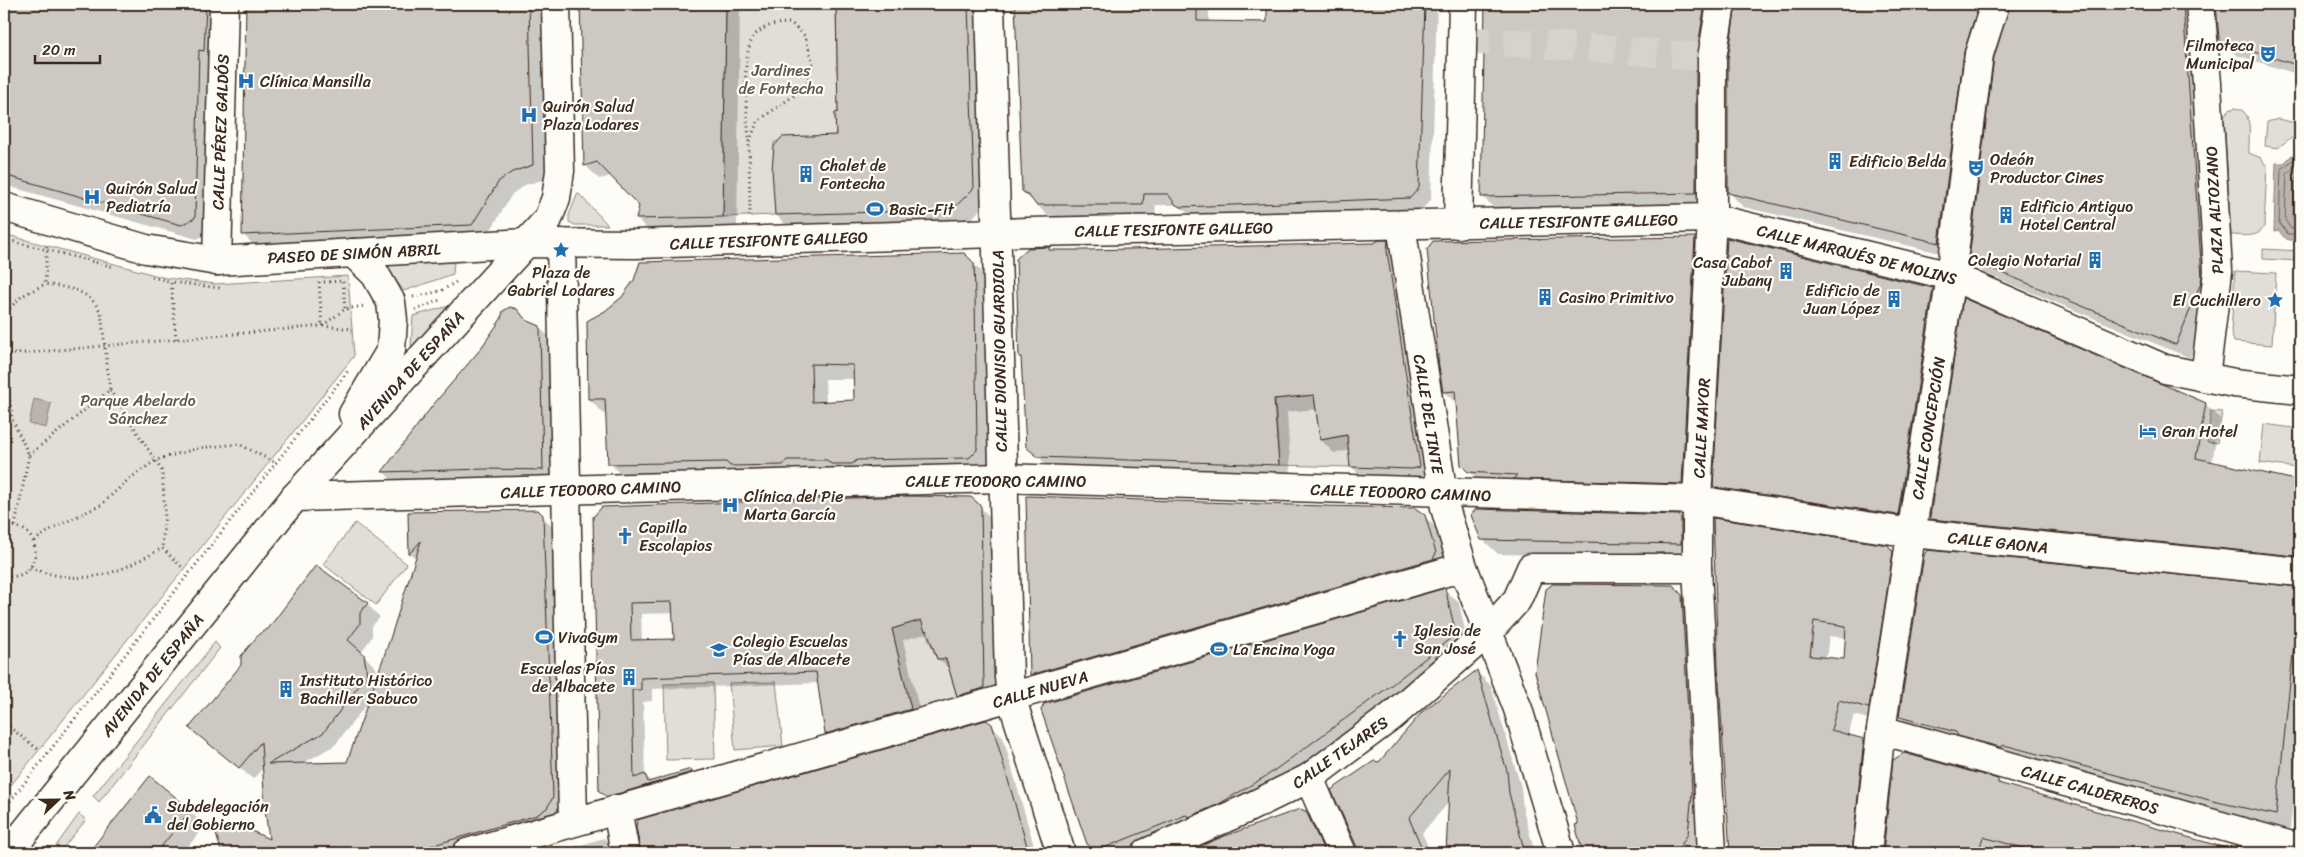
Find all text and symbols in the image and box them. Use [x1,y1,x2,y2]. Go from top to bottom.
place label: Filmoteca Municipal [2186,31,2254,78]
scale bar [35,32,100,64]
text: 20 m [42,37,76,63]
theatre icon: Filmoteca Municipal [2258,44,2278,64]
street label: CALLE PÉREZ GALDÓS [203,54,238,210]
park label: Jardines de Fontecha [739,56,823,103]
place label: Clínica Mansilla [260,67,372,96]
hospital icon: Clínica Mansilla [236,71,256,91]
place label: Quirón Salud Plaza Lodares [543,92,640,139]
hospital icon: Quirón Salud Plaza Lodares [519,105,539,125]
place label: Odeón Productor Cines [1990,145,2104,192]
street label: PLAZA ALTOZANO [2197,145,2232,275]
place label: Edificio Belda [1849,147,1947,176]
place label: Chalet de Fontecha [820,151,886,198]
building icon: Edificio Belda [1825,151,1845,171]
theatre icon: Odeón Productor Cines [1966,158,1986,178]
building icon: Chalet de Fontecha [796,164,816,184]
place label: Quirón Salud Pediatría [106,174,198,221]
hospital icon: Quirón Salud Pediatría [82,187,102,207]
place label: Edificio Antiguo Hotel Central [2020,192,2133,239]
place label: Basic-Fit [889,195,954,224]
sports icon: Basic-Fit [865,199,885,219]
street label: CALLE TESIFONTE GALLEGO [1479,205,1679,238]
building icon: Edificio Antiguo Hotel Central [1996,205,2016,225]
street label: CALLE TESIFONTE GALLEGO [1074,213,1274,246]
street label: CALLE MARQUÉS DE MOLINS [1754,216,1960,293]
street label: CALLE TESIFONTE GALLEGO [669,223,869,258]
street label: PASEO DE SIMÓN ABRIL [267,234,442,273]
place icon: Plaza de Gabriel Lodares [551,240,571,260]
place label: Colegio Notarial [1968,246,2081,275]
place label: Casa Cabot Jubany [1693,248,1773,295]
street label: CALLE DIONISIO GUARDIOLA [983,250,1016,452]
building icon: Colegio Notarial [2085,250,2105,270]
place label: Plaza de Gabriel Lodares [507,258,615,305]
building icon: Casa Cabot Jubany [1776,261,1796,281]
place label: Edificio de Juan López [1803,276,1880,323]
place label: Casino Primitivo [1559,283,1674,312]
place label: El Cuchillero [2173,286,2261,315]
building icon: Casino Primitivo [1535,287,1555,307]
building icon: Edificio de Juan López [1884,289,1904,309]
place icon: El Cuchillero [2265,290,2285,310]
street label: AVENIDA DE ESPAÑA [348,304,472,437]
street label: CALLE DEL TINTE [1405,352,1452,477]
street label: CALLE CONCEPCIÓN [1903,354,1954,502]
street label: CALLE MAYOR [1684,377,1719,479]
park label: Parque Abelardo Sánchez [80,386,196,433]
place label: Gran Hotel [2162,417,2238,446]
hotel icon: Gran Hotel [2138,421,2158,441]
street label: CALLE TEODORO CAMINO [905,467,1087,496]
street label: CALLE TEODORO CAMINO [500,472,682,507]
street label: CALLE TEODORO CAMINO [1310,475,1492,510]
place label: Clínica del Pie Marta García [744,482,843,529]
hospital icon: Clínica del Pie Marta García [720,495,740,515]
place label: Capilla Escolapios [639,513,713,560]
street label: CALLE GAONA [1946,523,2050,562]
church icon: Capilla Escolapios [615,526,635,546]
street label: AVENIDA DE ESPAÑA [93,607,211,744]
place label: Iglesia de San José [1413,616,1481,663]
place label: VivaGym [558,623,618,652]
sports icon: VivaGym [534,627,554,647]
place label: Colegio Escuelas Pías de Albacete [733,627,850,674]
church icon: Iglesia de San José [1390,629,1410,649]
place label: La Encina Yoga [1233,635,1336,664]
sports icon: La Encina Yoga [1209,639,1229,659]
school or university icon: Colegio Escuelas Pías de Albacete [709,640,729,660]
place label: Escuelas Pías de Albacete [520,654,616,701]
street label: CALLE NUEVA [989,662,1091,717]
place label: Instituto Histórico Bachiller Sabuco [299,666,432,713]
building icon: Escuelas Pías de Albacete [619,667,639,687]
building icon: Instituto Histórico Bachiller Sabuco [276,679,296,699]
street label: CALLE TEJARES [1286,708,1395,797]
street label: CALLE CALDEREROS [2018,756,2162,823]
north arrow [32,774,82,824]
text: N [56,785,83,805]
place label: Subdelegación del Gobierno [167,792,269,839]
public building icon: Subdelegación del Gobierno [143,805,163,825]

